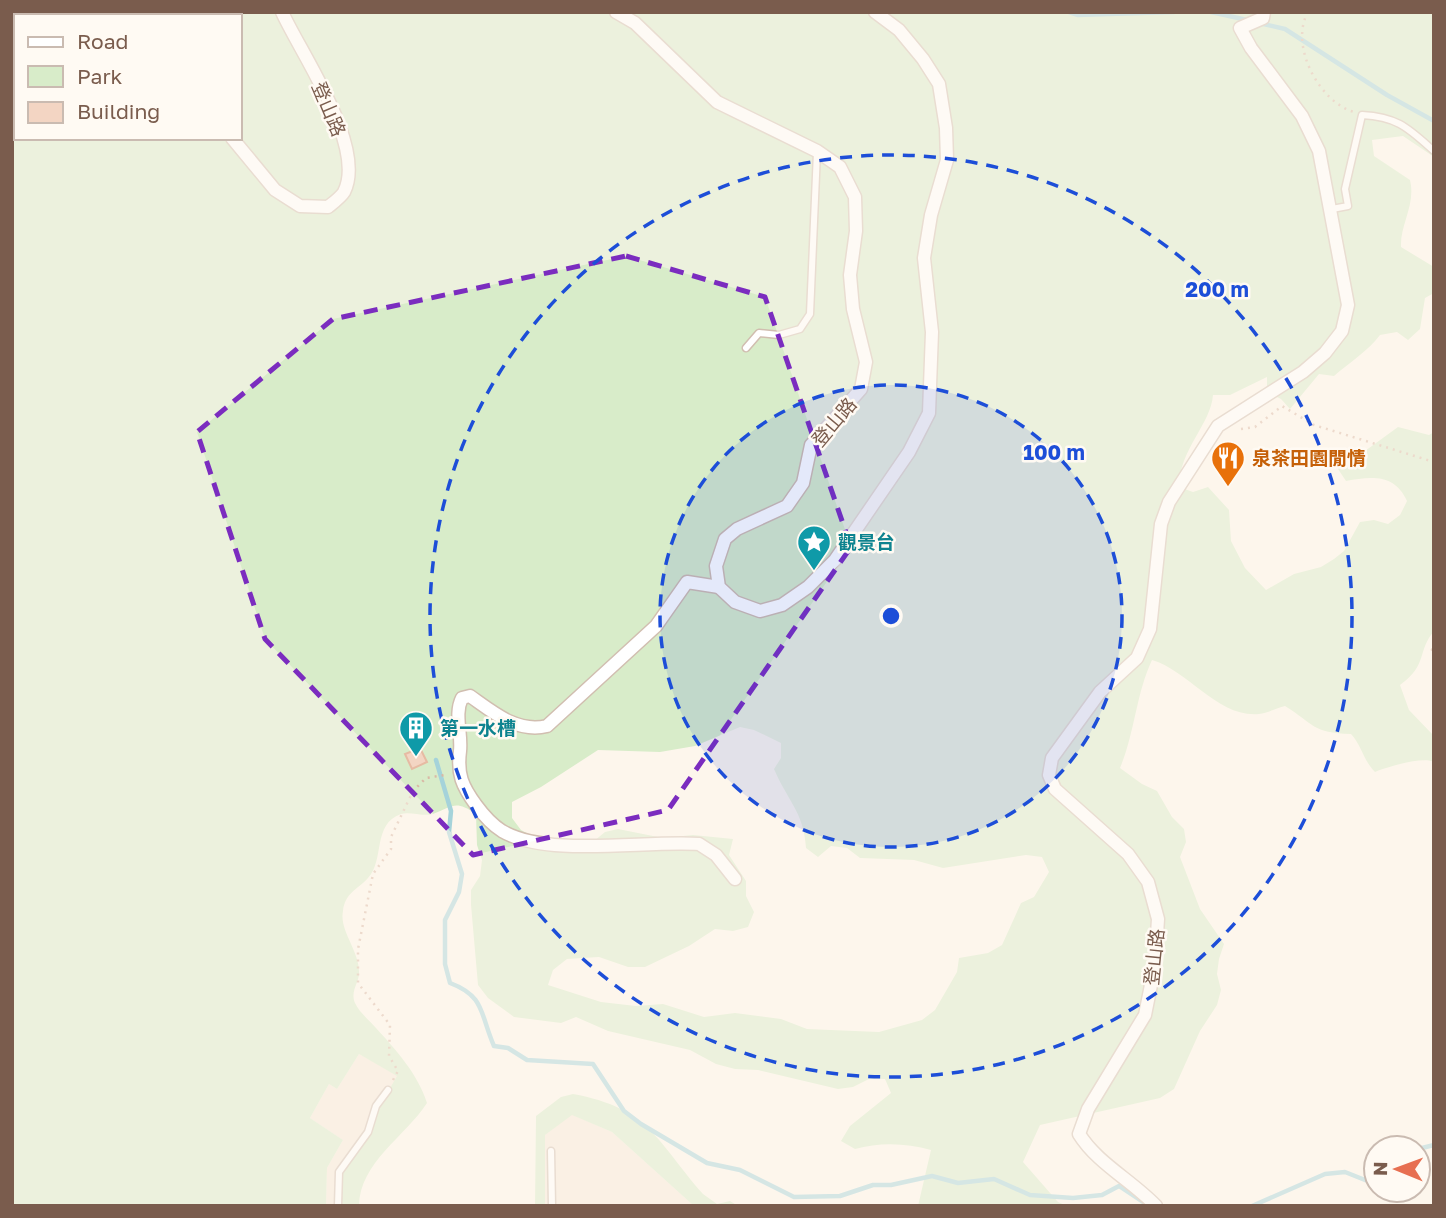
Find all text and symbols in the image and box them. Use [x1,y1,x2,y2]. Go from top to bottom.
legend [14,14,242,140]
text: Road [77,28,128,54]
text: Park [77,63,123,89]
street label: 登山路 [308,78,351,140]
text: Building [77,98,160,124]
text: 200 m [1185,276,1249,302]
street label: 登山路 [806,392,861,451]
text: 100 m [1023,439,1085,465]
restaurant icon: 泉茶田園閒情 [1209,439,1247,488]
place label: 泉茶田園閒情 [1252,446,1366,469]
place icon: 觀景台 [795,523,833,572]
place label: 觀景台 [838,530,895,553]
centre of rings [879,604,903,628]
building icon: 第一水槽 [397,709,435,758]
place label: 第一水槽 [440,716,516,739]
street label: 登山路 [1139,927,1168,987]
north arrow [1362,1134,1432,1204]
text: N [1368,1161,1391,1176]

